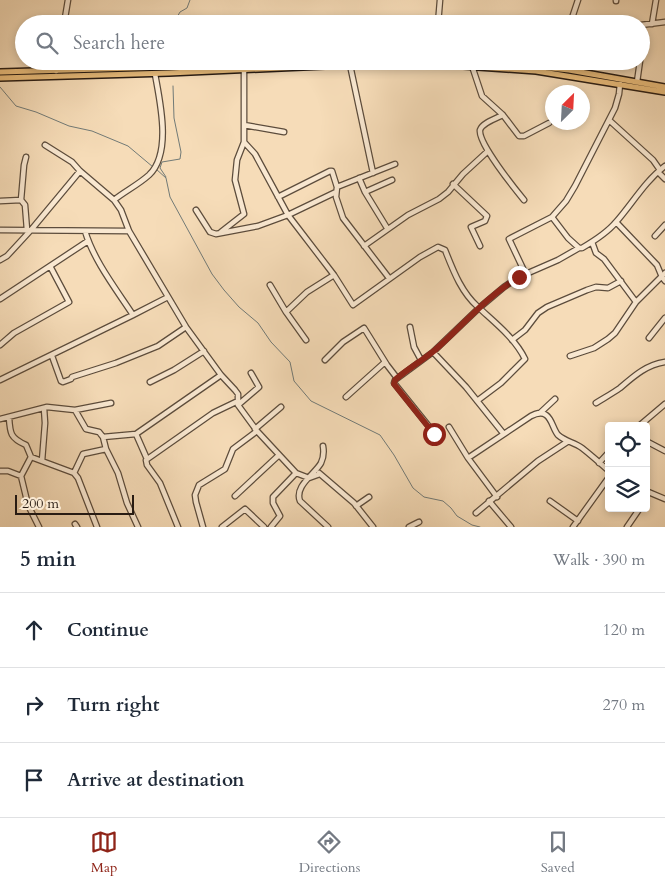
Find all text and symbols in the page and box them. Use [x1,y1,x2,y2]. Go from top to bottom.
search box [15,15,650,70]
icon: search [33,29,61,57]
text: Search here [73,30,165,56]
north arrow [545,85,590,130]
route end [508,266,531,289]
map controls [605,422,650,512]
button: locate [605,422,650,467]
route start [423,423,446,446]
button: layers [605,467,650,512]
scale bar [15,492,134,515]
text: 200 m [22,494,59,513]
text: 5 min [20,545,76,574]
text: Walk · 390 m [553,549,645,571]
icon: ahead [20,616,48,644]
text: Continue [67,617,149,643]
text: 120 m [603,619,645,641]
icon: right [20,691,48,719]
text: Turn right [67,692,159,718]
text: 270 m [603,694,645,716]
icon: arrive [20,766,48,794]
text: Arrive at destination [67,767,244,793]
tab: Map [90,828,118,877]
tab: Directions [299,828,360,877]
tab: Saved [541,828,575,877]

